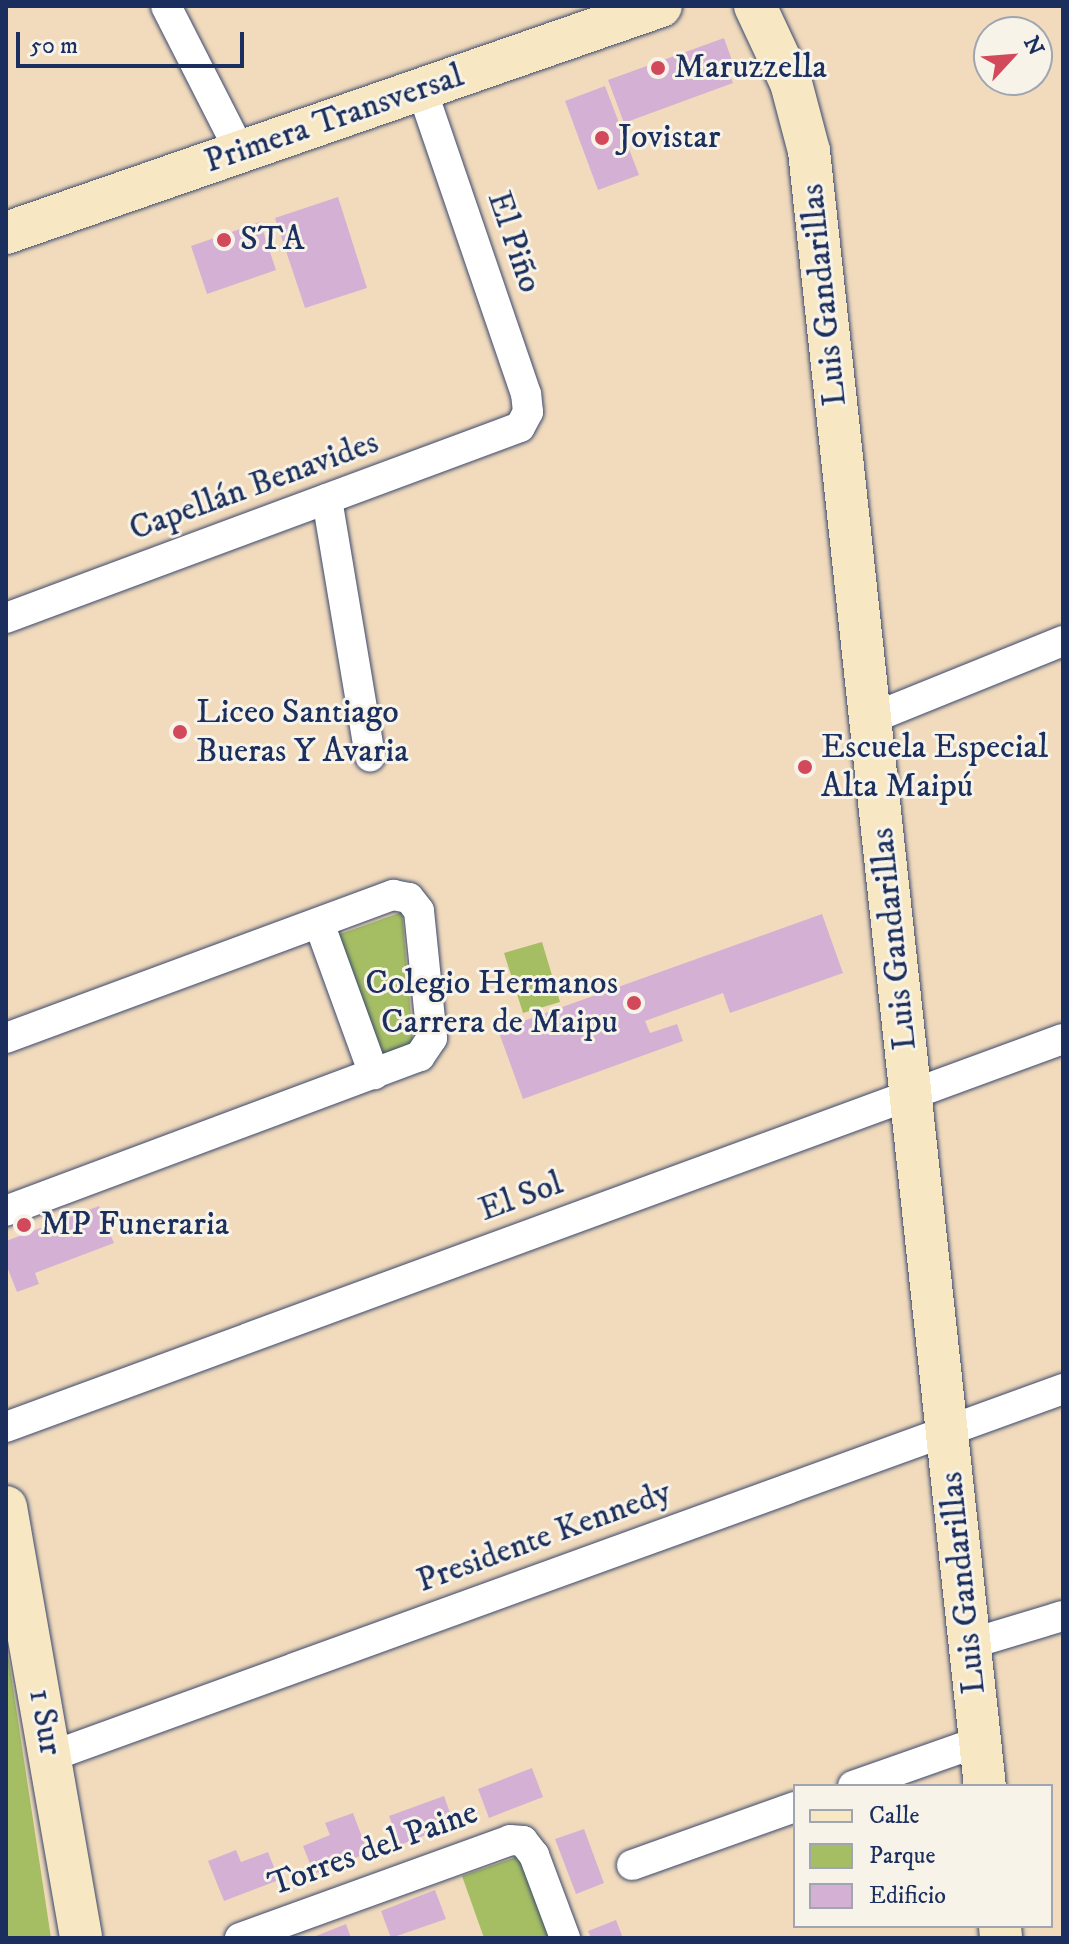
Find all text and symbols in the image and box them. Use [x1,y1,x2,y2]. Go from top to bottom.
scale bar [20,16,248,66]
north arrow [973,16,1053,96]
text: 50 m [30,31,78,61]
text: N [1017,32,1049,60]
place label: Maruzzella [674,48,827,88]
street label: Primera Transversal [199,56,469,182]
marker: Maruzzella [649,59,667,77]
place label: Jovistar [618,118,721,158]
marker: Jovistar [593,129,611,147]
street label: Luis Gandarillas [792,182,856,408]
street label: El Piño [478,186,550,298]
place label: STA [240,220,304,260]
marker: STA [215,231,233,249]
street label: Capellán Benavides [124,422,384,550]
place label: Liceo Santiago Bueras Y Avaria [196,692,409,772]
marker: Liceo Santiago Bueras Y Avaria [171,723,189,741]
place label: Escuela Especial Alta Maipú [821,727,1048,806]
marker: Escuela Especial Alta Maipú [796,758,814,776]
street label: Luis Gandarillas [862,826,926,1052]
place label: Colegio Hermanos Carrera de Maipu [365,963,618,1042]
marker: Colegio Hermanos Carrera de Maipu [625,994,643,1012]
street label: El Sol [474,1163,568,1231]
place label: MP Funeraria [40,1205,229,1245]
marker: MP Funeraria [15,1216,33,1234]
street label: Luis Gandarillas [931,1470,995,1696]
street label: Presidente Kennedy [411,1472,677,1602]
street label: 1 Sur [19,1686,71,1758]
legend [793,1784,1053,1928]
street label: Torres del Paine [263,1792,483,1906]
text: Calle [869,1801,919,1831]
text: Parque [869,1841,935,1871]
text: Edificio [869,1881,946,1911]

